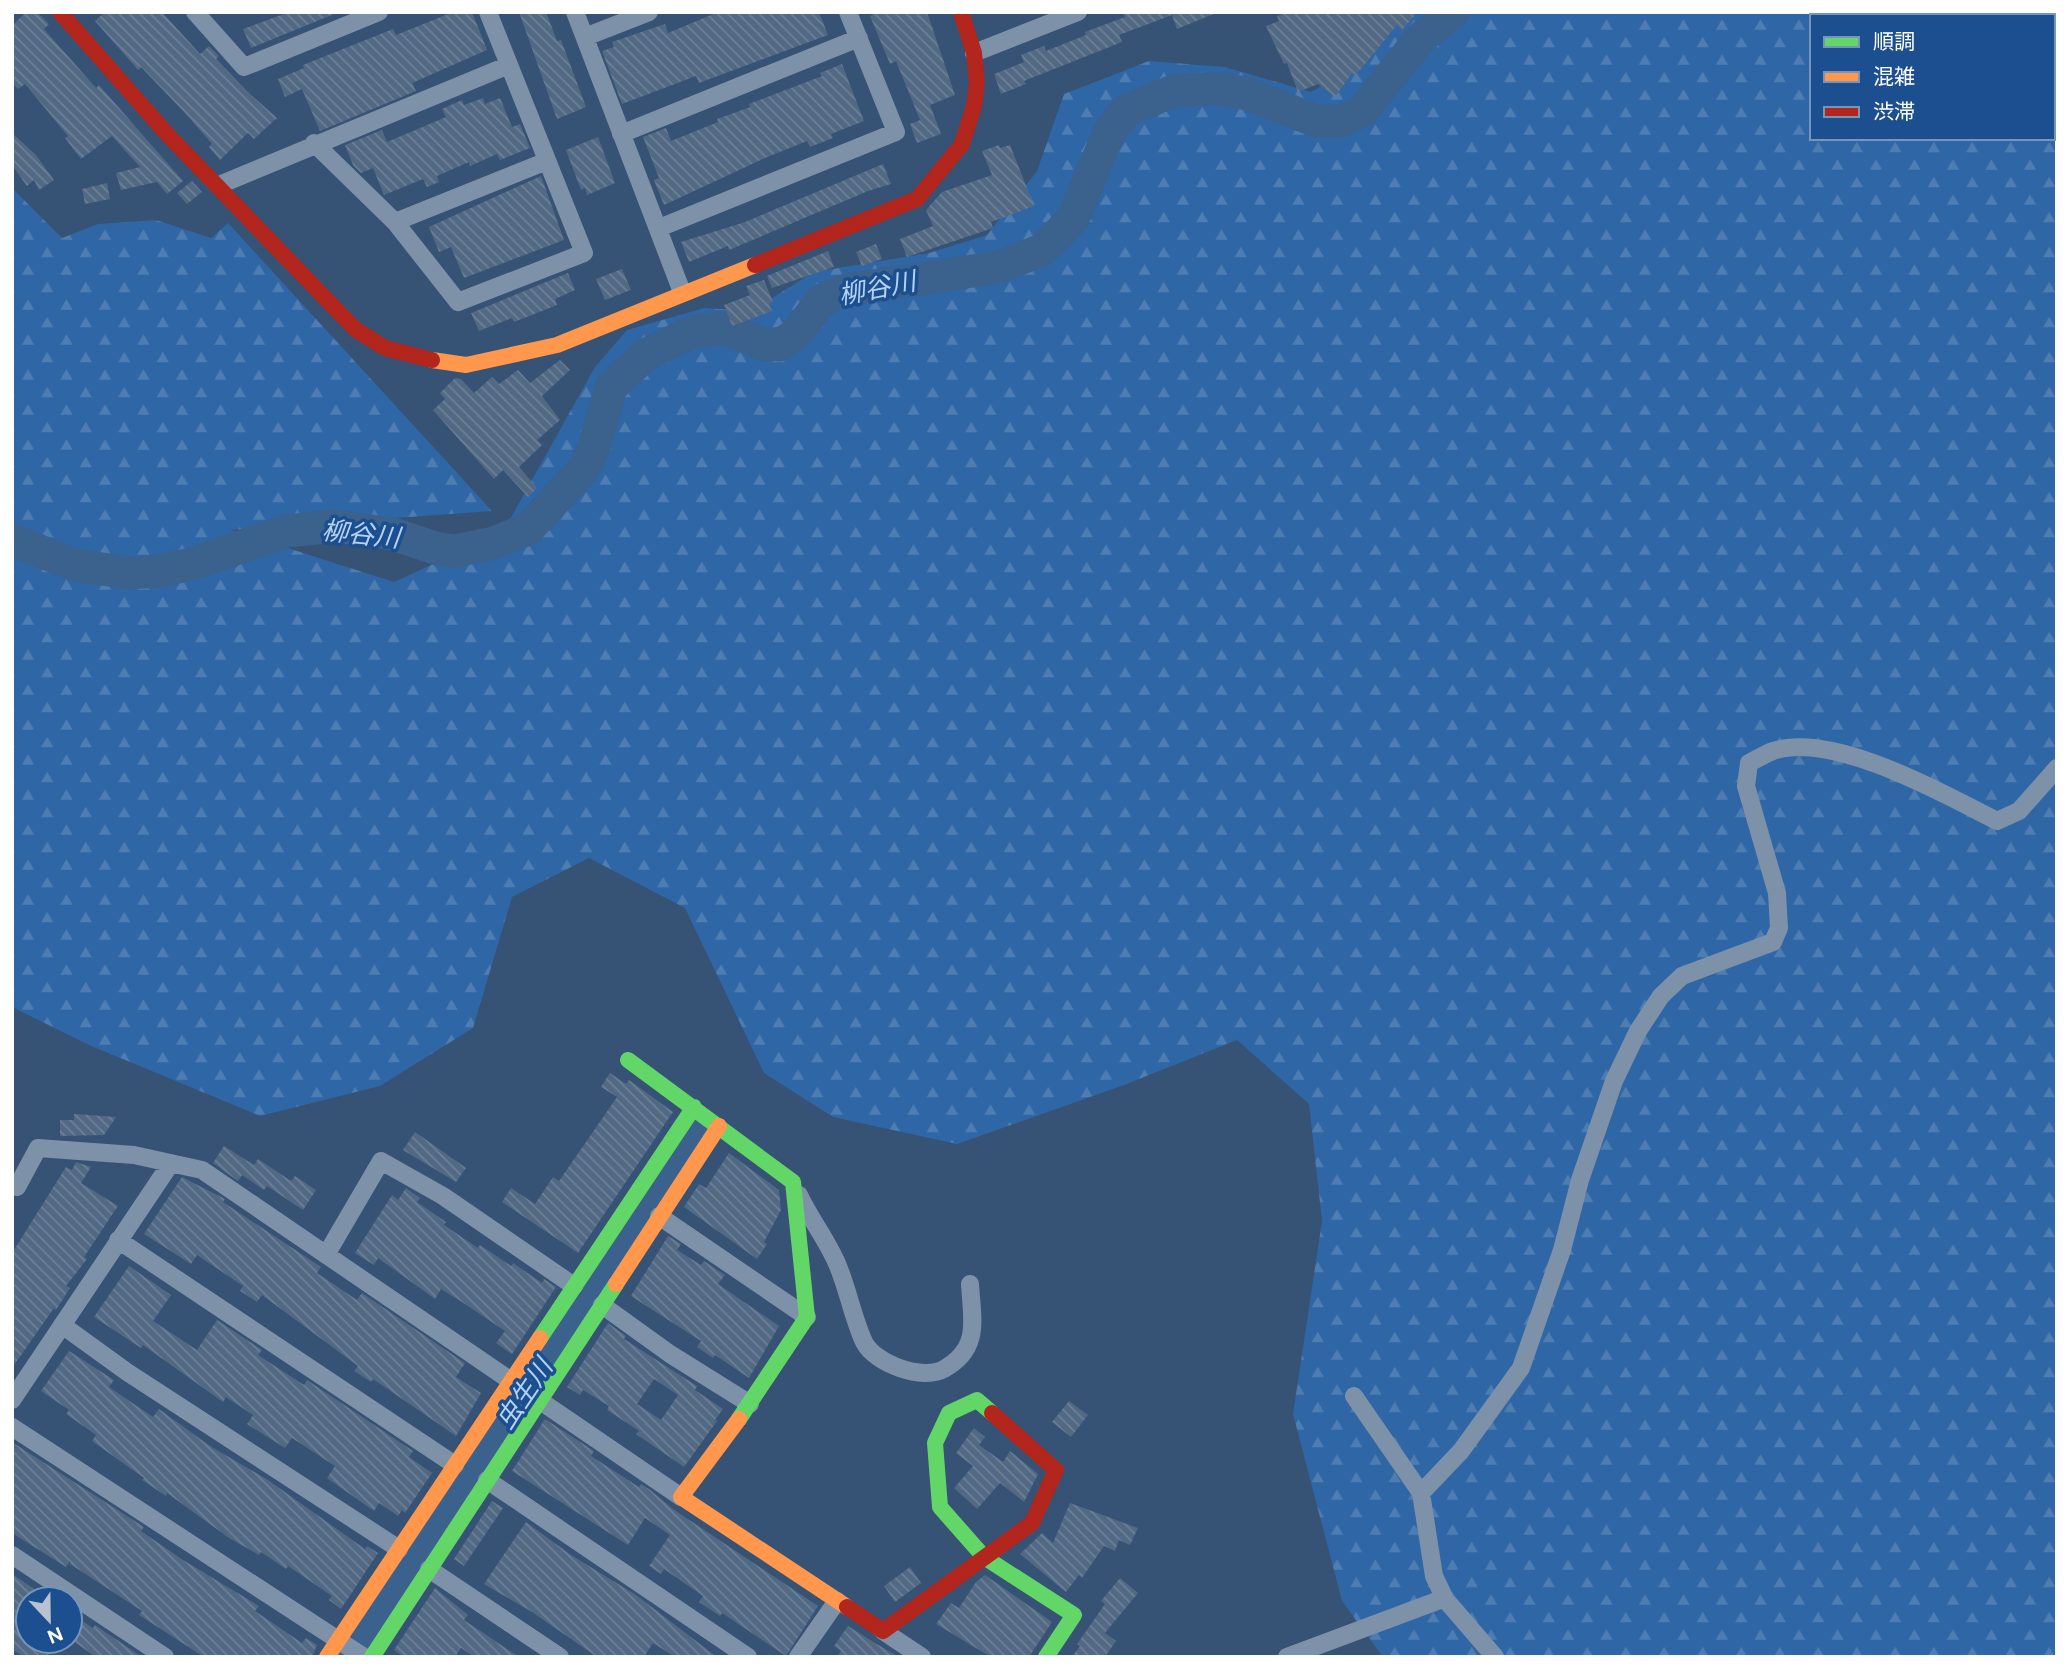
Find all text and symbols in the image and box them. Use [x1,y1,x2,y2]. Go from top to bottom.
legend [1810,14,2055,140]
text: 順調 [1873,29,1915,54]
text: 混雑 [1873,64,1915,89]
text: 渋滞 [1873,99,1915,124]
water label: 柳谷川 [836,264,921,311]
water label: 柳谷川 [321,514,404,554]
water label: 虫生川 [489,1350,561,1435]
north arrow [14,1585,84,1655]
text: N [44,1622,66,1649]

